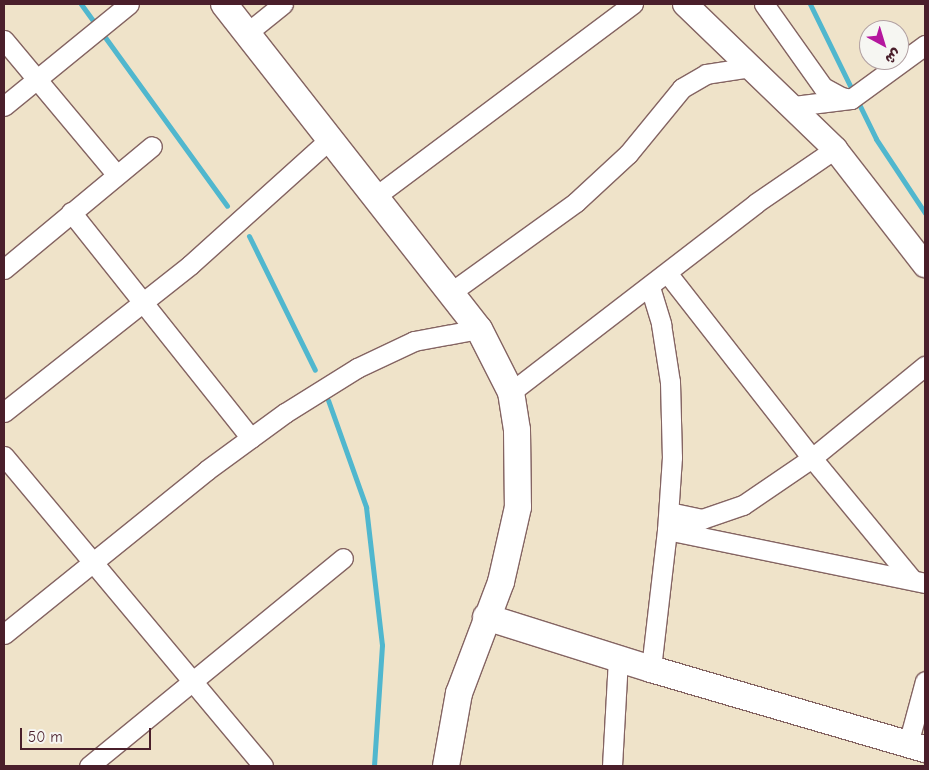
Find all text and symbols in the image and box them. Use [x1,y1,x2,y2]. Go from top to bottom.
north arrow [859,20,909,70]
text: ش [882,45,904,68]
scale bar [22,718,154,750]
text: 50 m [28,728,63,746]

